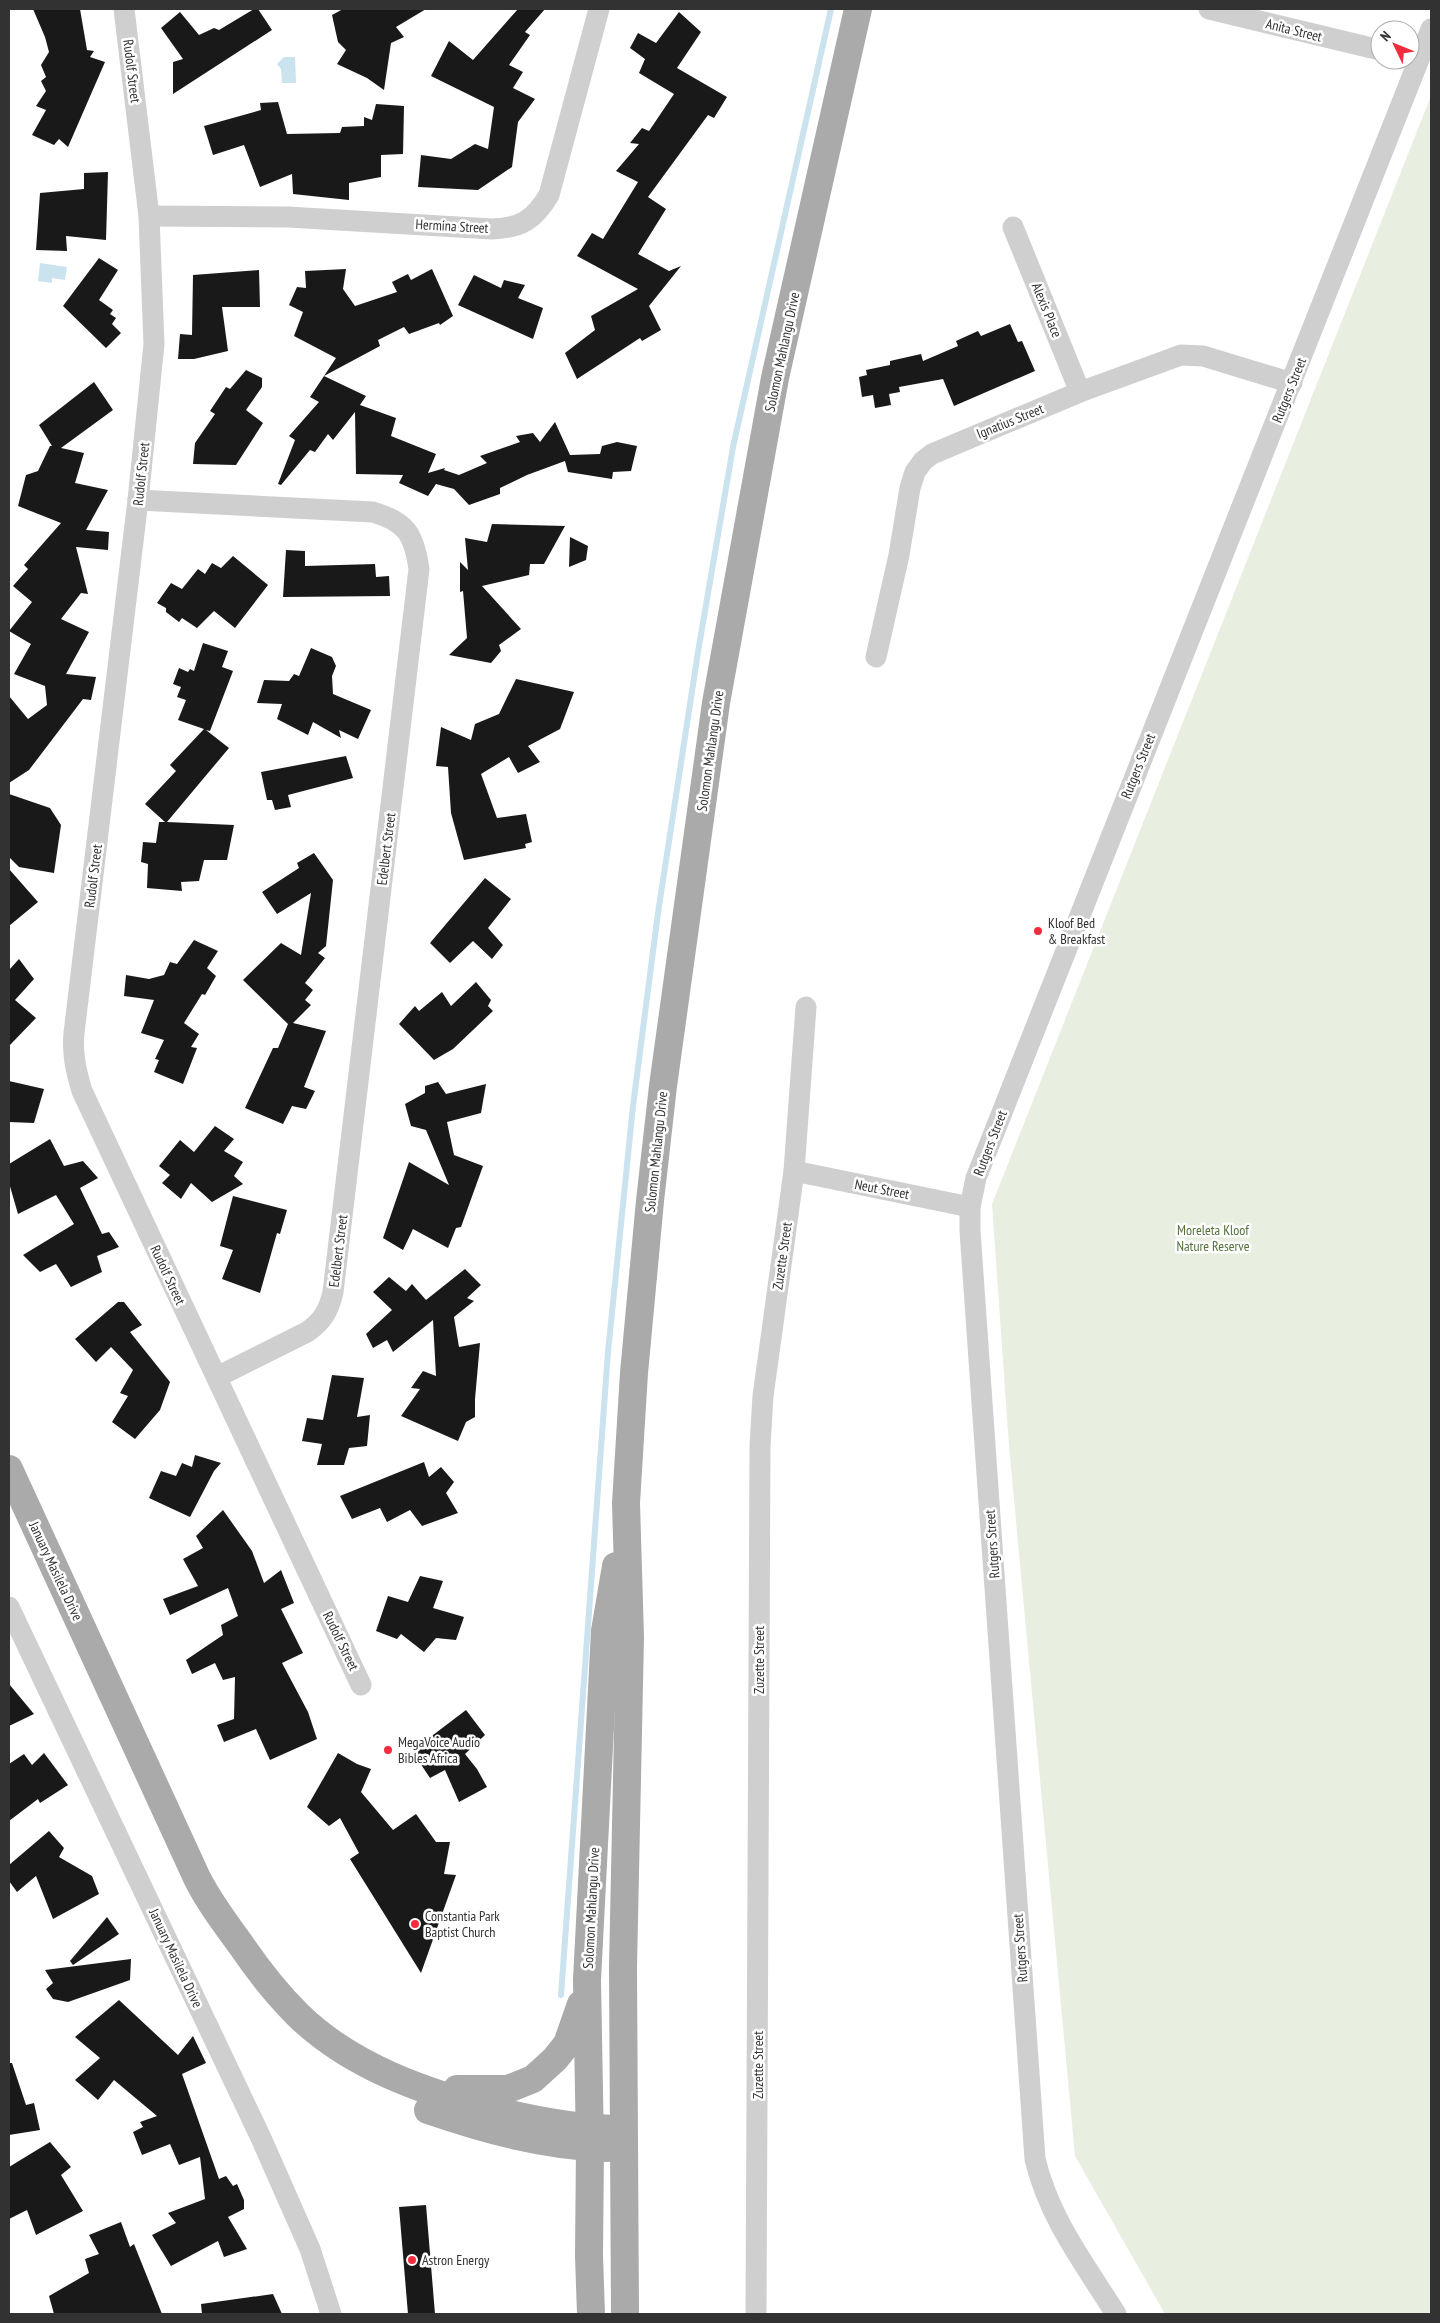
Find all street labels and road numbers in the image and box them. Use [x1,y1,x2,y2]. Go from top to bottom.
street label: Anita Street [1264,14,1324,46]
street label: Rudolf Street [119,38,145,104]
street label: Hermina Street [415,215,489,237]
street label: Alexis Place [1028,280,1066,340]
street label: Solomon Mahlangu Drive [761,290,804,413]
street label: Rutgers Street [1268,355,1310,425]
street label: Ignatius Street [974,399,1046,443]
street label: Rudolf Street [129,441,153,507]
street label: Solomon Mahlangu Drive [693,689,727,813]
street label: Rutgers Street [1117,731,1159,801]
street label: Edelbert Street [373,812,399,886]
street label: Rudolf Street [80,843,106,909]
street label: Solomon Mahlangu Drive [641,1090,671,1214]
street label: Rutgers Street [969,1107,1011,1178]
street label: Neut Street [853,1175,911,1203]
street label: Edelbert Street [325,1214,351,1288]
street label: Zuzette Street [768,1221,796,1291]
street label: Rudolf Street [146,1242,190,1308]
street label: Rutgers Street [981,1509,1003,1579]
street label: January Masilela Drive [25,1518,87,1624]
street label: Rudolf Street [319,1608,363,1674]
street label: Zuzette Street [750,1626,768,1694]
street label: Solomon Mahlangu Drive [579,1846,603,1969]
street label: January Masilela Drive [145,1905,207,2011]
street label: Rutgers Street [1009,1913,1031,1983]
street label: Zuzette Street [749,2031,767,2099]

